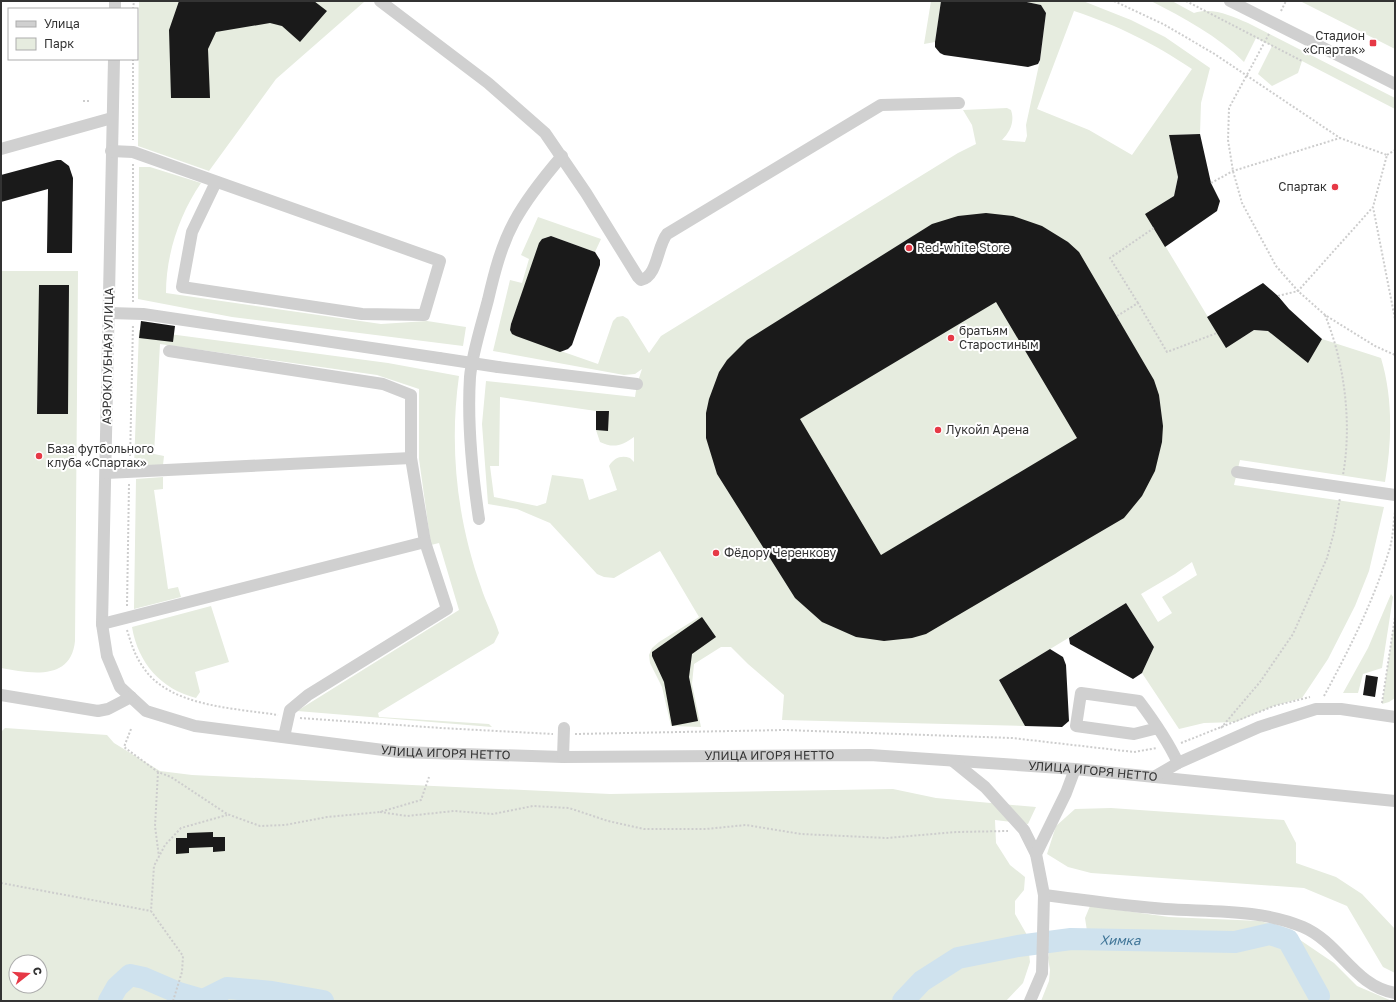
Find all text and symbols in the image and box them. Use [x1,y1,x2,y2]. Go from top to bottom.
legend [8,8,138,60]
text: Улица [44,16,80,31]
place label: Стадион «Спартак» [1303,28,1365,57]
text: Парк [44,36,74,51]
marker: Стадион «Спартак» [1368,38,1378,48]
place label: Спартак [1278,179,1327,194]
marker: Спартак [1330,182,1340,192]
place label: Red-white Store [917,240,1010,255]
marker: Red-white Store [904,243,914,253]
street label: АЭРОКЛУБНАЯ УЛИЦА [99,287,116,425]
place label: братьям Старостиным [959,323,1039,352]
marker: братьям Старостиным [946,333,956,343]
place label: Лукойл Арена [946,422,1029,437]
marker: Лукойл Арена [933,425,943,435]
place label: База футбольного клуба «Спартак» [47,441,154,470]
marker: База футбольного клуба «Спартак» [34,451,44,461]
place label: Фёдору Черенкову [724,545,837,560]
marker: Фёдору Черенкову [711,548,721,558]
street label: УЛИЦА ИГОРЯ НЕТТО [380,742,511,762]
street label: УЛИЦА ИГОРЯ НЕТТО [705,747,835,763]
street label: УЛИЦА ИГОРЯ НЕТТО [1028,758,1158,784]
water label: Химка [1100,932,1141,948]
north arrow [8,954,48,994]
text: С [31,965,45,977]

